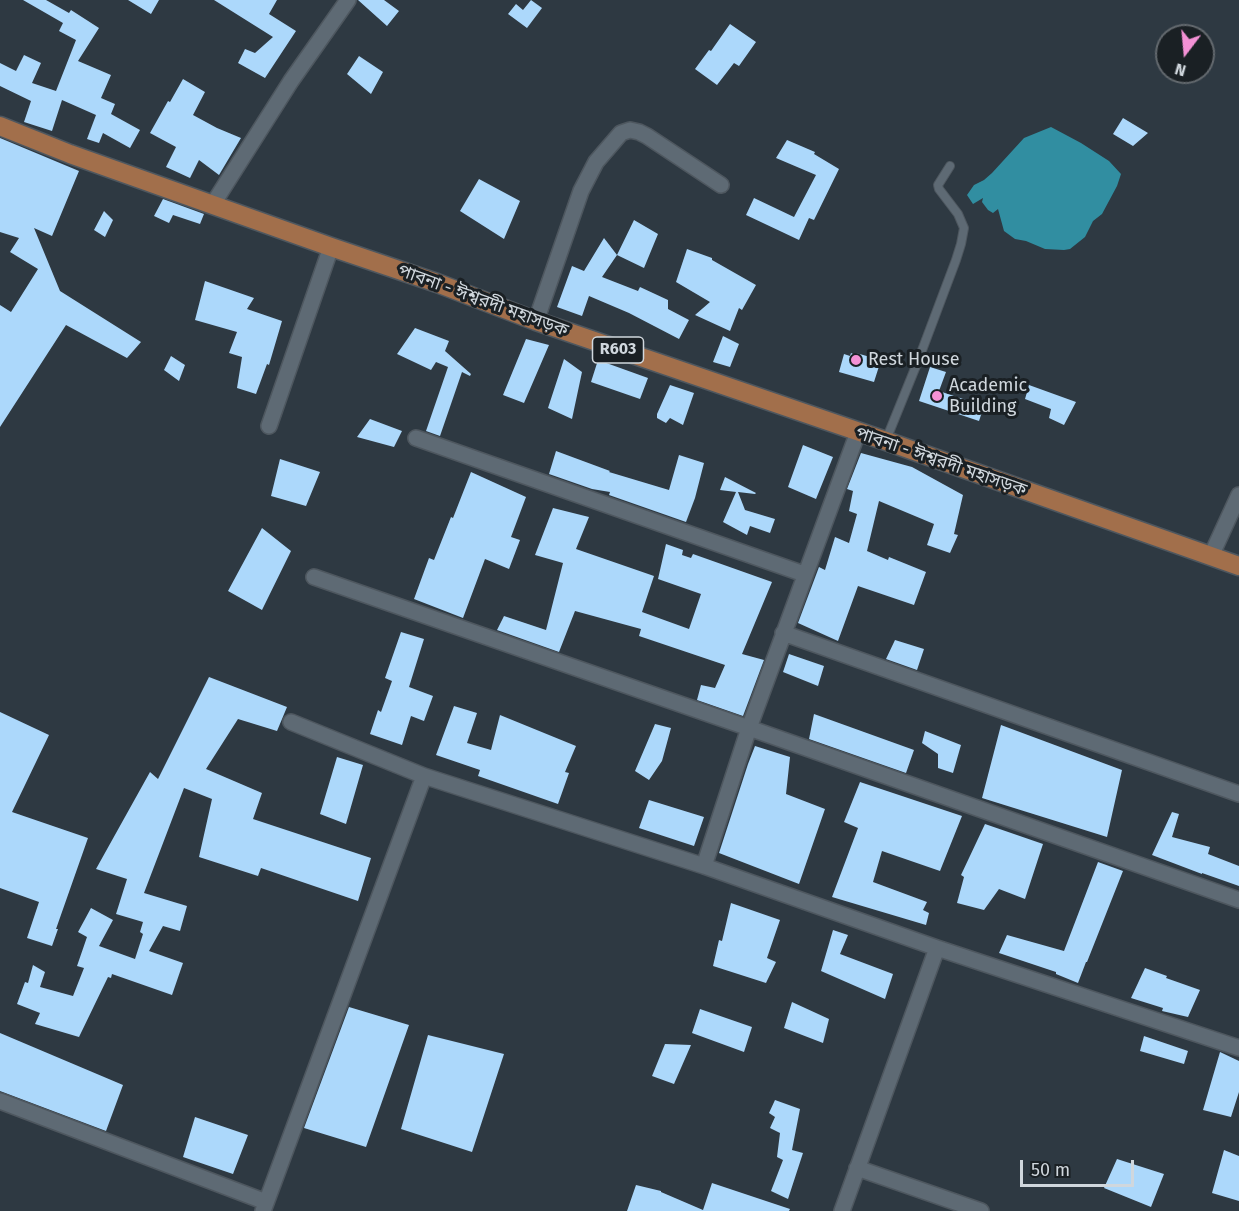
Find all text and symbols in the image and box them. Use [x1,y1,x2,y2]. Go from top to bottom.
north arrow [1155,24,1215,84]
text: N [1173,59,1188,80]
street label: পাবনা - ঈশ্বরদী মহাসড়ক [395,260,571,342]
road number: R603 [592,337,644,363]
place label: Rest House [868,349,960,371]
marker: Rest House [849,353,863,367]
place label: Academic Building [949,375,1027,418]
marker: Academic Building [930,389,944,403]
street label: পাবনা - ঈশ্বরদী মহাসড়ক [853,423,1029,501]
scale bar [1023,1148,1137,1186]
text: 50 m [1031,1159,1070,1181]

